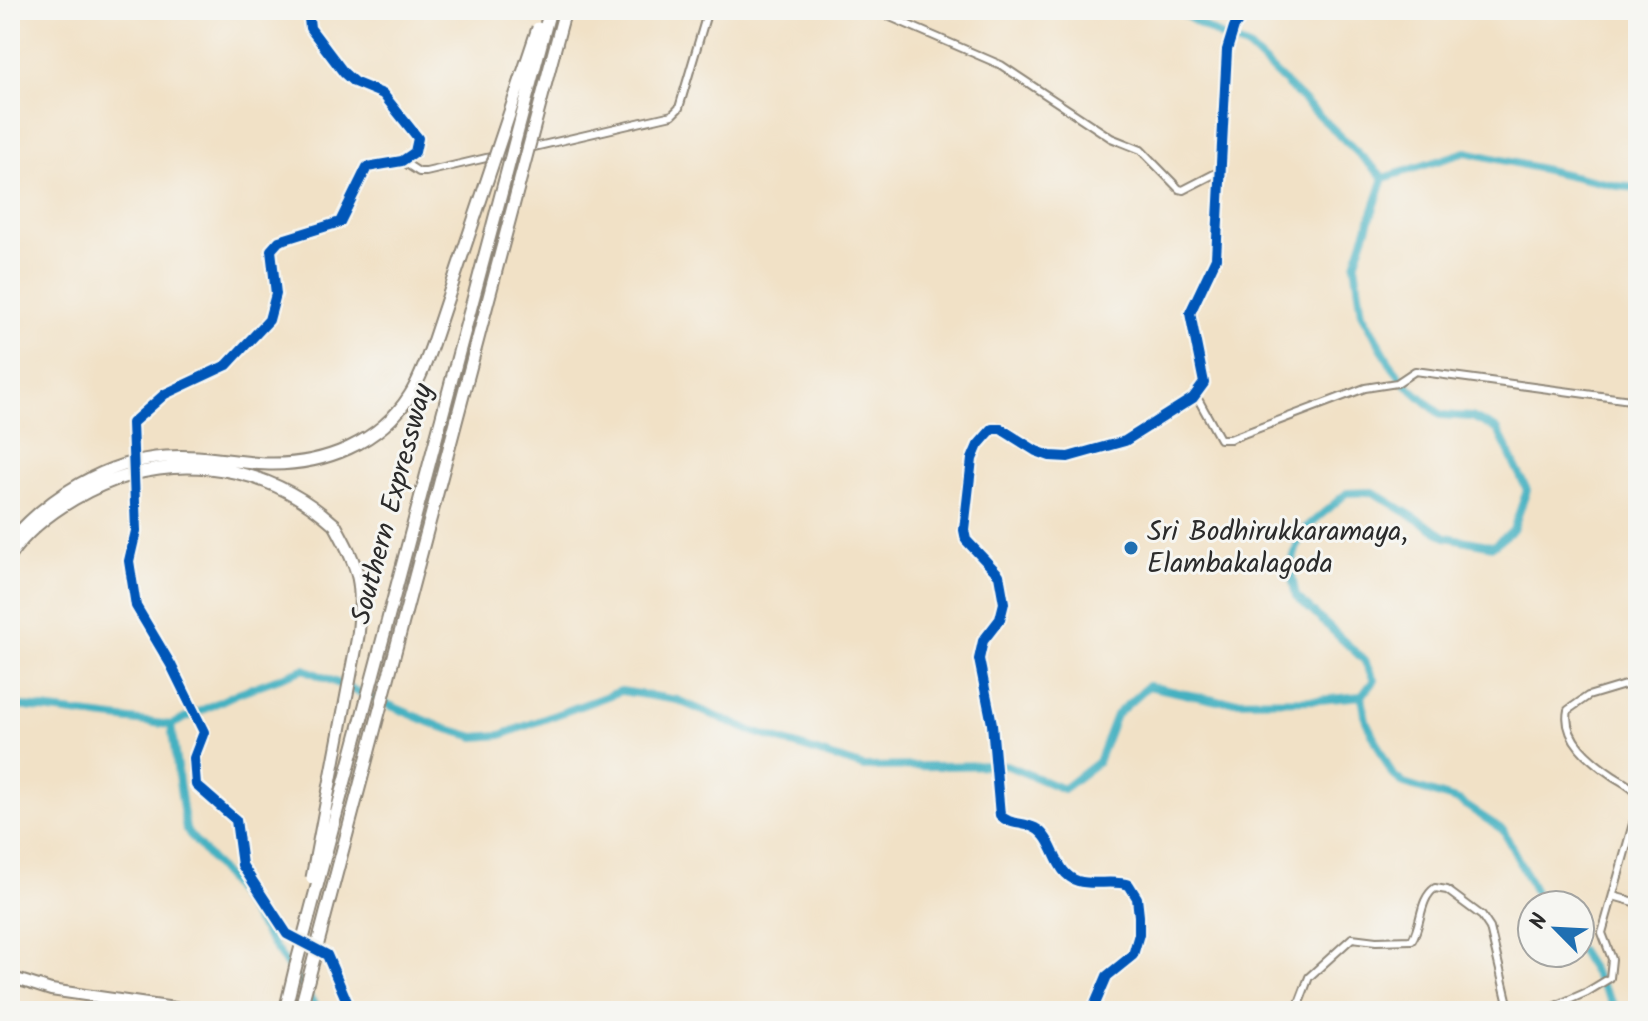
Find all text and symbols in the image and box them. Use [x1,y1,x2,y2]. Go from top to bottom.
street label: Southern Expressway [339,378,447,629]
place label: Sri Bodhirukkaramaya, Elambakalagoda [1147,510,1408,587]
marker: Sri Bodhirukkaramaya, Elambakalagoda [1122,539,1140,557]
north arrow [1516,889,1596,969]
text: N [1521,908,1559,935]

